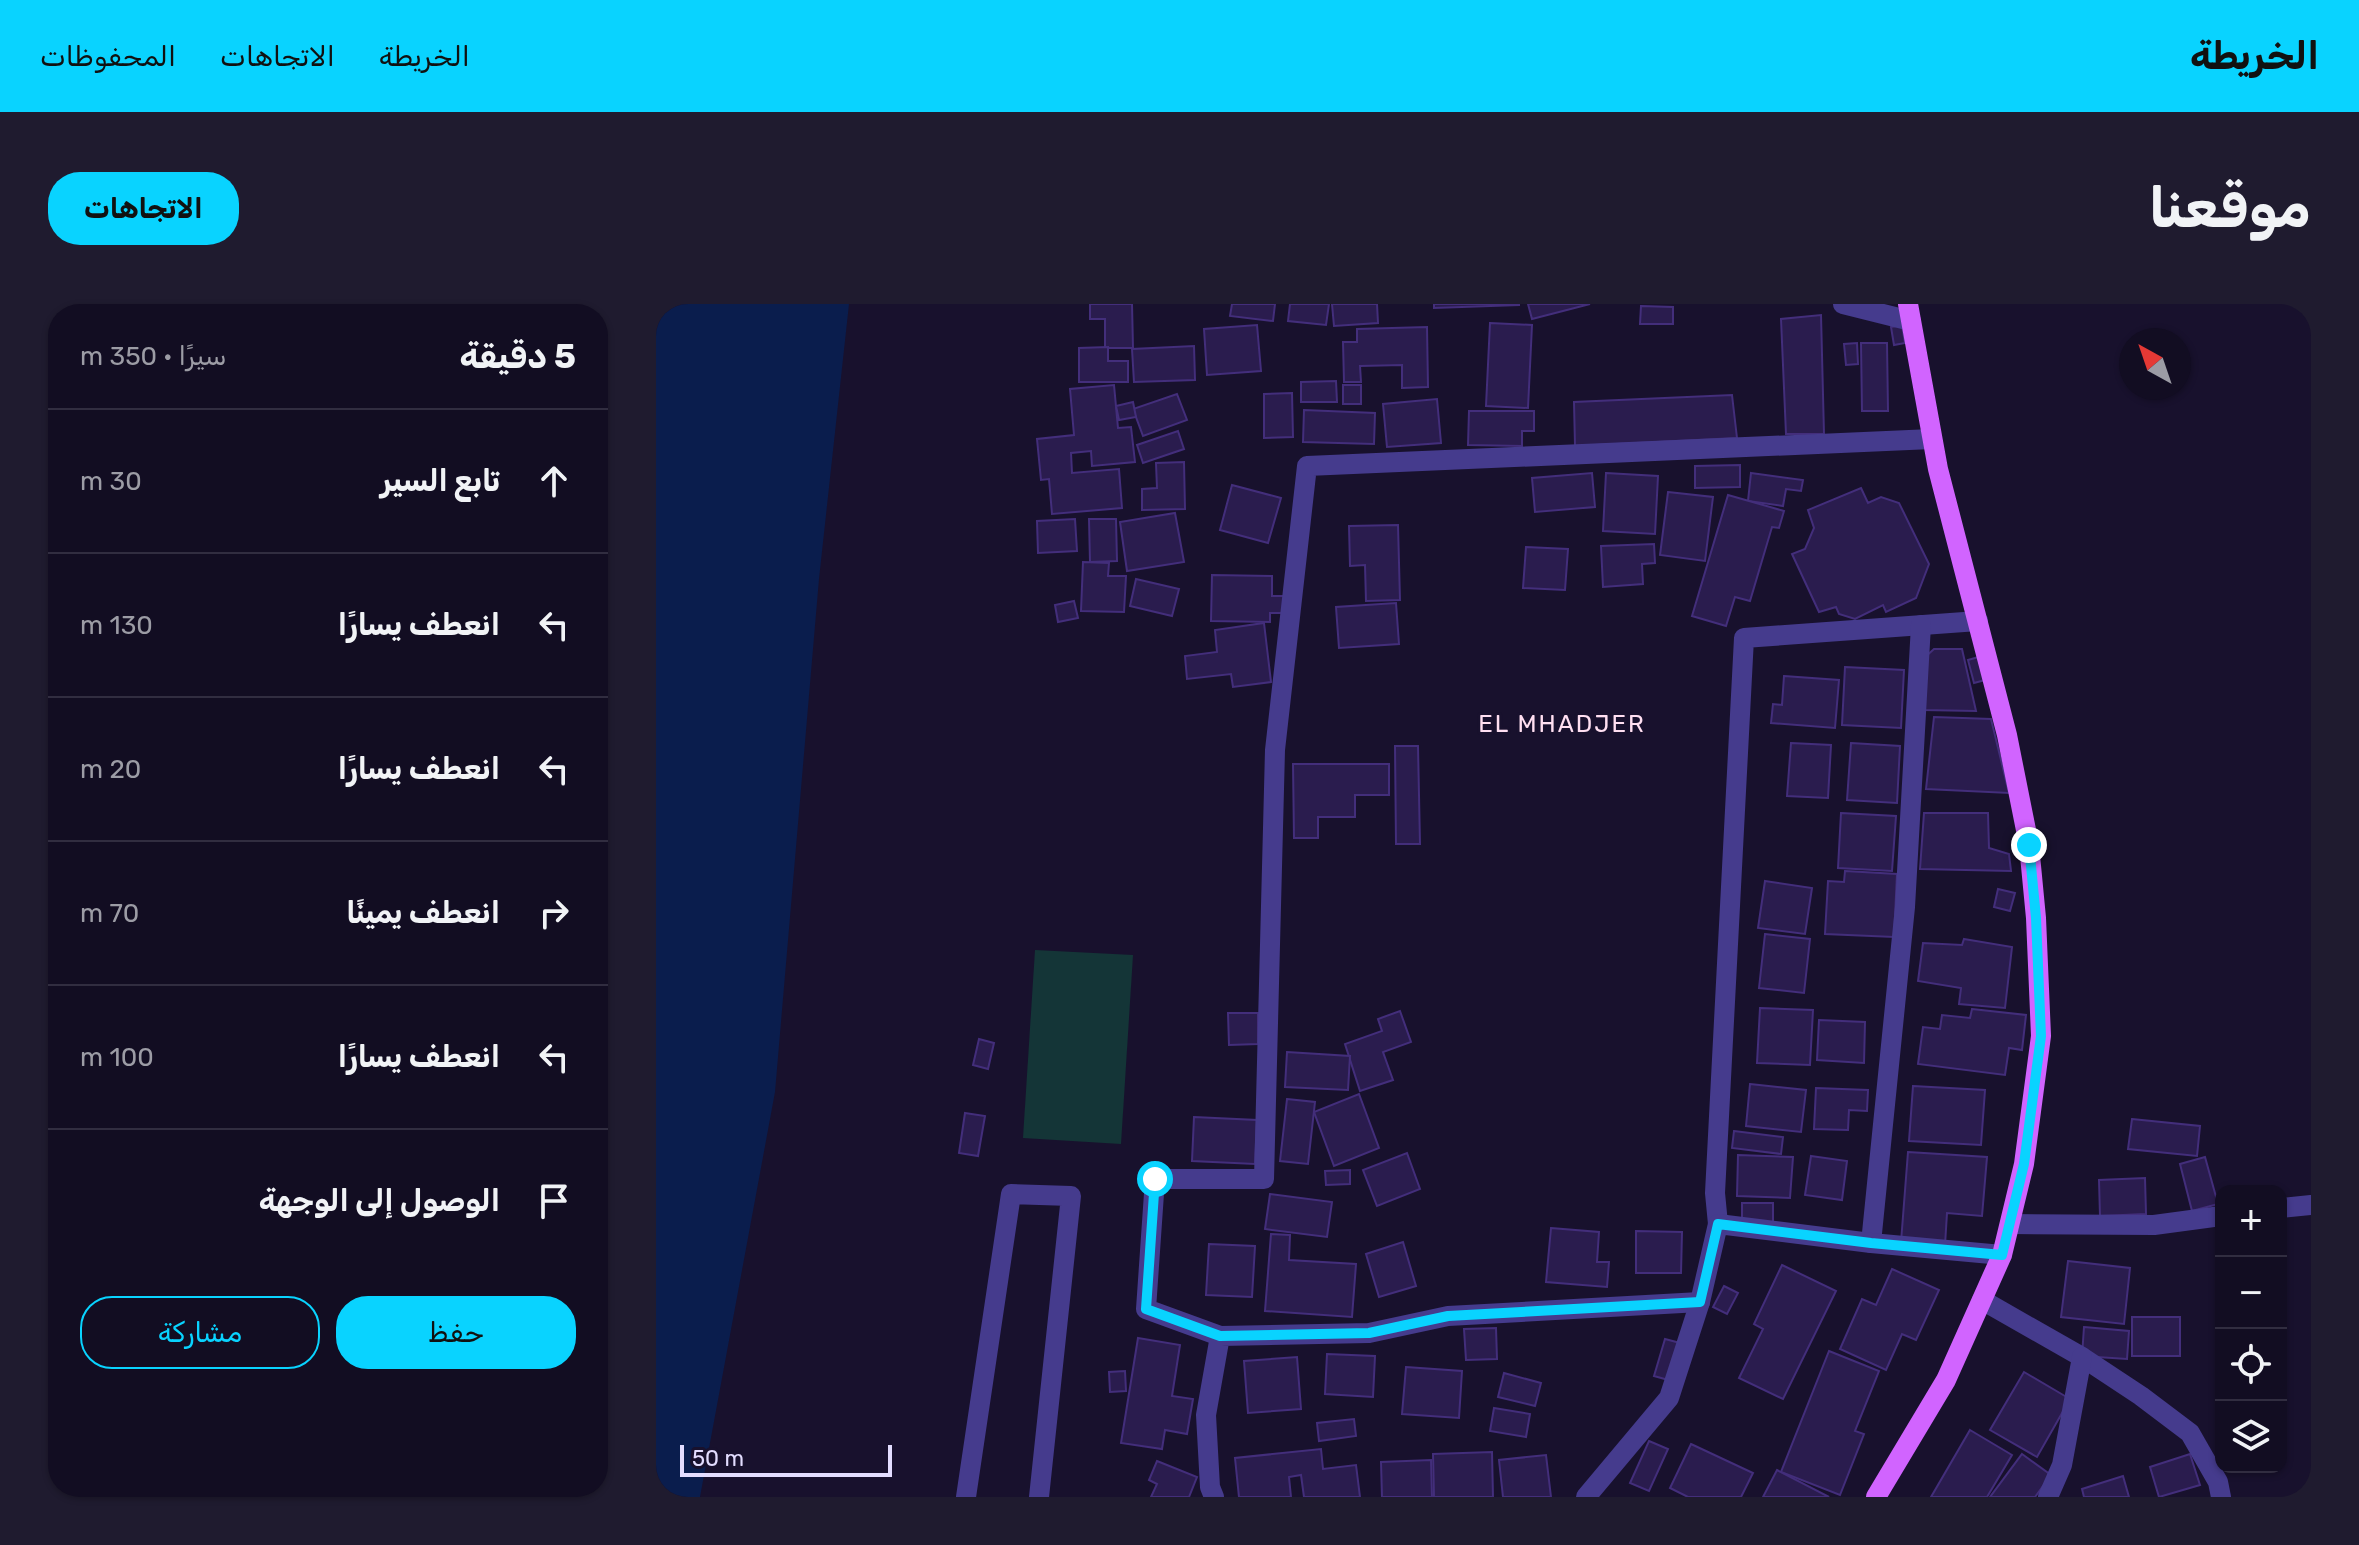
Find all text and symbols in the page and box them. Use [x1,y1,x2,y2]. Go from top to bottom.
text: الخريطة [2190,33,2319,79]
text: المحفوظات [40,40,176,73]
text: الاتجاهات [220,40,335,73]
text: الخريطة [379,40,470,73]
button: الاتجاهات [48,172,239,245]
text: موقعنا [2148,175,2311,241]
north arrow [2119,328,2191,400]
text: 5 دقيقة [459,336,576,377]
text: سيرًا · 350 m [80,341,226,372]
icon: ahead [532,459,576,503]
text: تابع السير [380,463,500,499]
text: 30 m [80,466,142,497]
icon: left [532,603,576,647]
text: انعطف يسارًا [338,607,500,643]
text: 130 m [80,610,153,641]
district label: EL MHADJER [1478,710,1646,738]
icon: left [532,747,576,791]
text: انعطف يسارًا [338,751,500,787]
text: 20 m [80,754,141,785]
route end [2011,827,2047,863]
icon: right [532,891,576,935]
text: انعطف يمينًا [346,895,500,931]
text: 70 m [80,898,139,929]
icon: left [532,1035,576,1079]
text: انعطف يسارًا [338,1039,500,1075]
text: 100 m [80,1042,154,1073]
route start [1137,1161,1173,1197]
icon: arrive [532,1179,576,1223]
text: الوصول إلى الوجهة [259,1183,500,1219]
map controls [2215,1185,2287,1473]
button: + [2215,1185,2287,1257]
button: − [2215,1257,2287,1329]
button: مشاركة [80,1296,320,1369]
button: حفظ [336,1296,576,1369]
button: locate [2215,1329,2287,1401]
button: layers [2215,1401,2287,1473]
scale bar [680,1441,892,1477]
text: 50 m [692,1445,744,1472]

